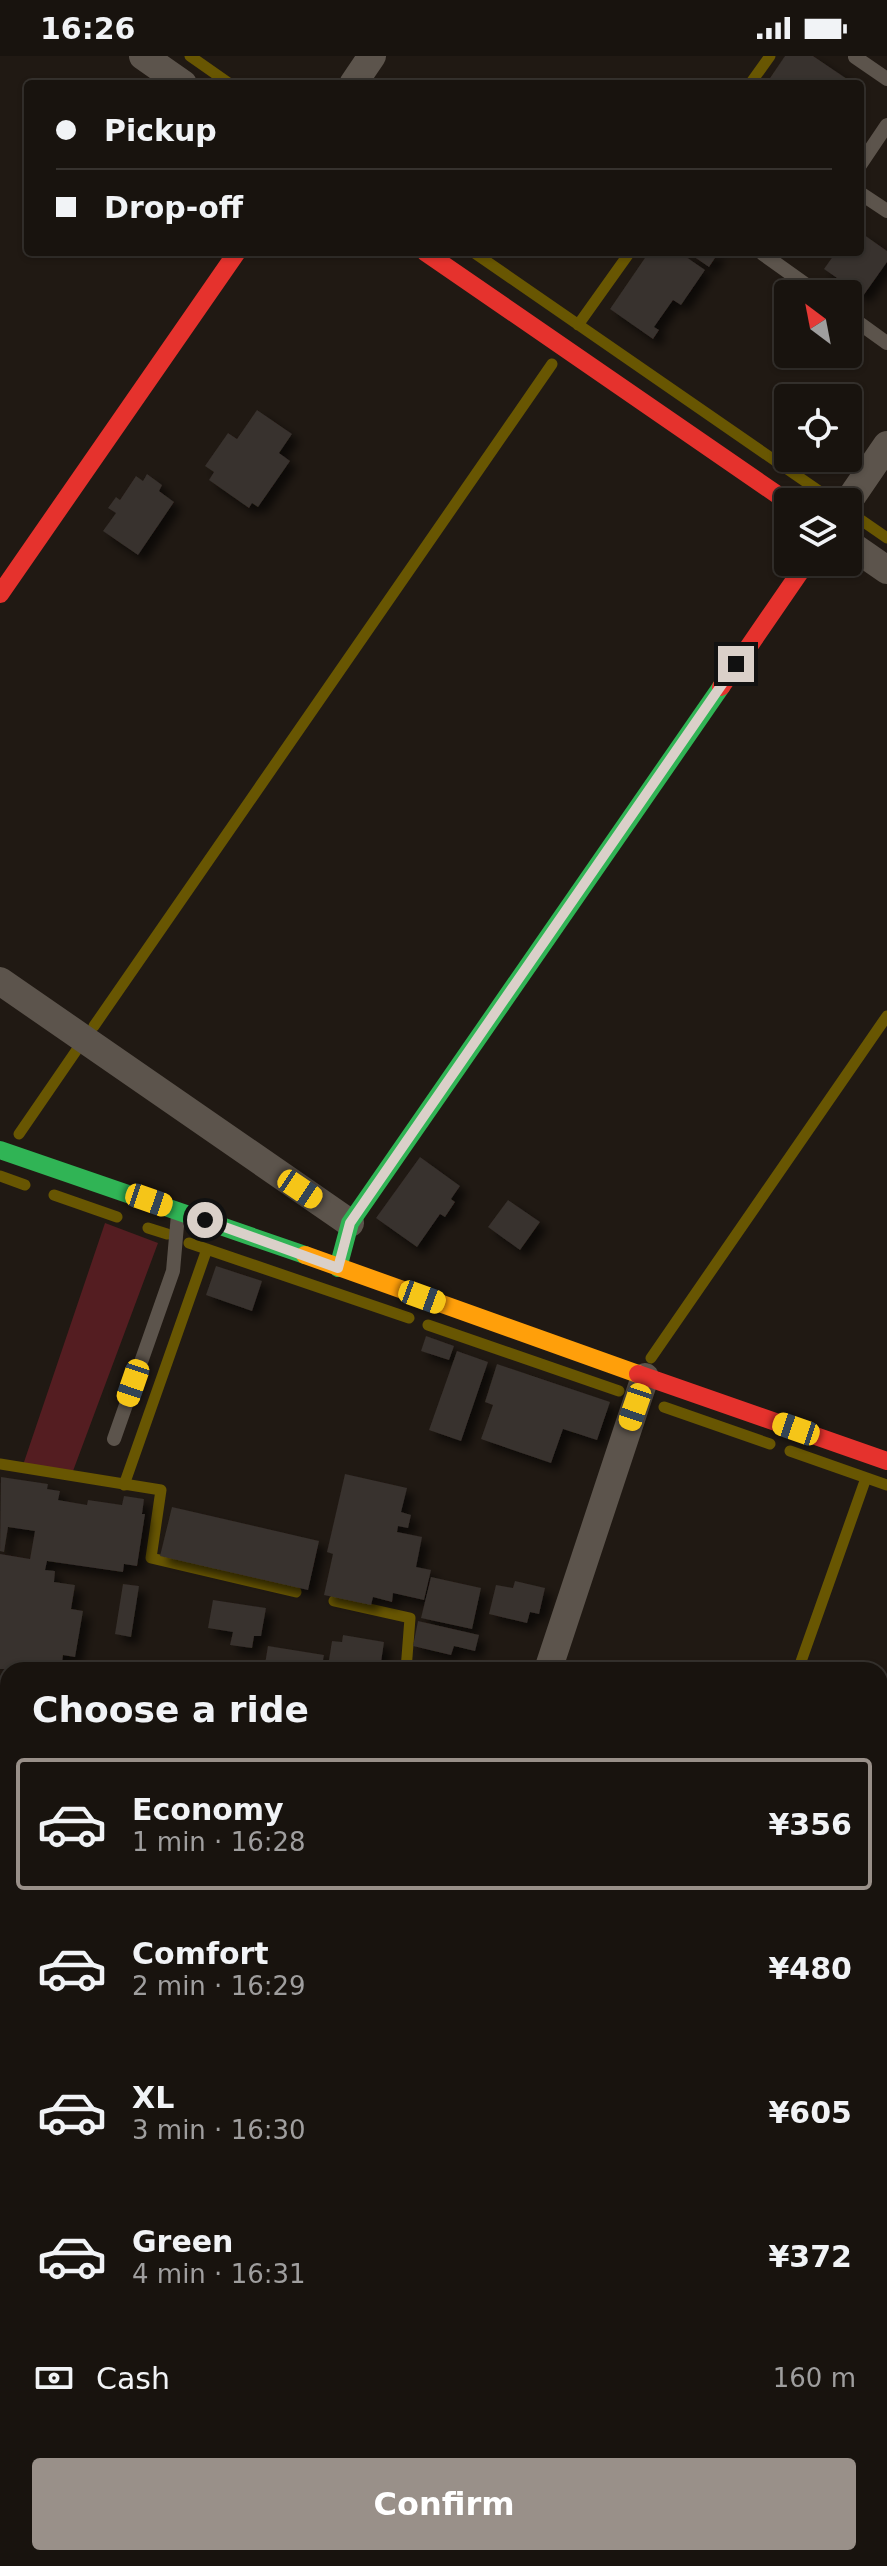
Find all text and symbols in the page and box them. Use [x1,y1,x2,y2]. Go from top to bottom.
text: 16:26 [40,11,136,46]
text: Pickup [104,113,217,148]
text: Drop-off [104,190,243,225]
north arrow [774,280,862,368]
map controls [774,280,862,576]
button: locate [774,384,862,472]
button: layers [774,488,862,576]
route end [718,646,754,682]
car [273,1166,327,1212]
car [122,1181,176,1219]
route start [187,1202,223,1238]
car [395,1278,449,1316]
car [114,1356,152,1410]
car [616,1380,654,1434]
car [769,1410,823,1448]
text: Choose a ride [32,1689,309,1730]
icon: car [36,1788,108,1860]
text: Economy [132,1792,284,1827]
text: ¥356 [769,1807,852,1842]
text: 1 min · 16:28 [132,1827,306,1857]
icon: car [36,1932,108,2004]
text: Comfort [132,1936,269,1971]
text: ¥480 [769,1951,852,1986]
text: 2 min · 16:29 [132,1971,306,2001]
icon: car [36,2076,108,2148]
text: XL [132,2080,174,2115]
text: ¥605 [769,2095,852,2130]
text: 3 min · 16:30 [132,2115,306,2145]
icon: car [36,2220,108,2292]
text: Green [132,2224,233,2259]
text: ¥372 [769,2239,852,2274]
text: 4 min · 16:31 [132,2259,306,2289]
icon: cash [32,2356,76,2400]
text: Cash [96,2361,170,2396]
text: 160 m [773,2363,856,2393]
button: Confirm [32,2458,856,2550]

